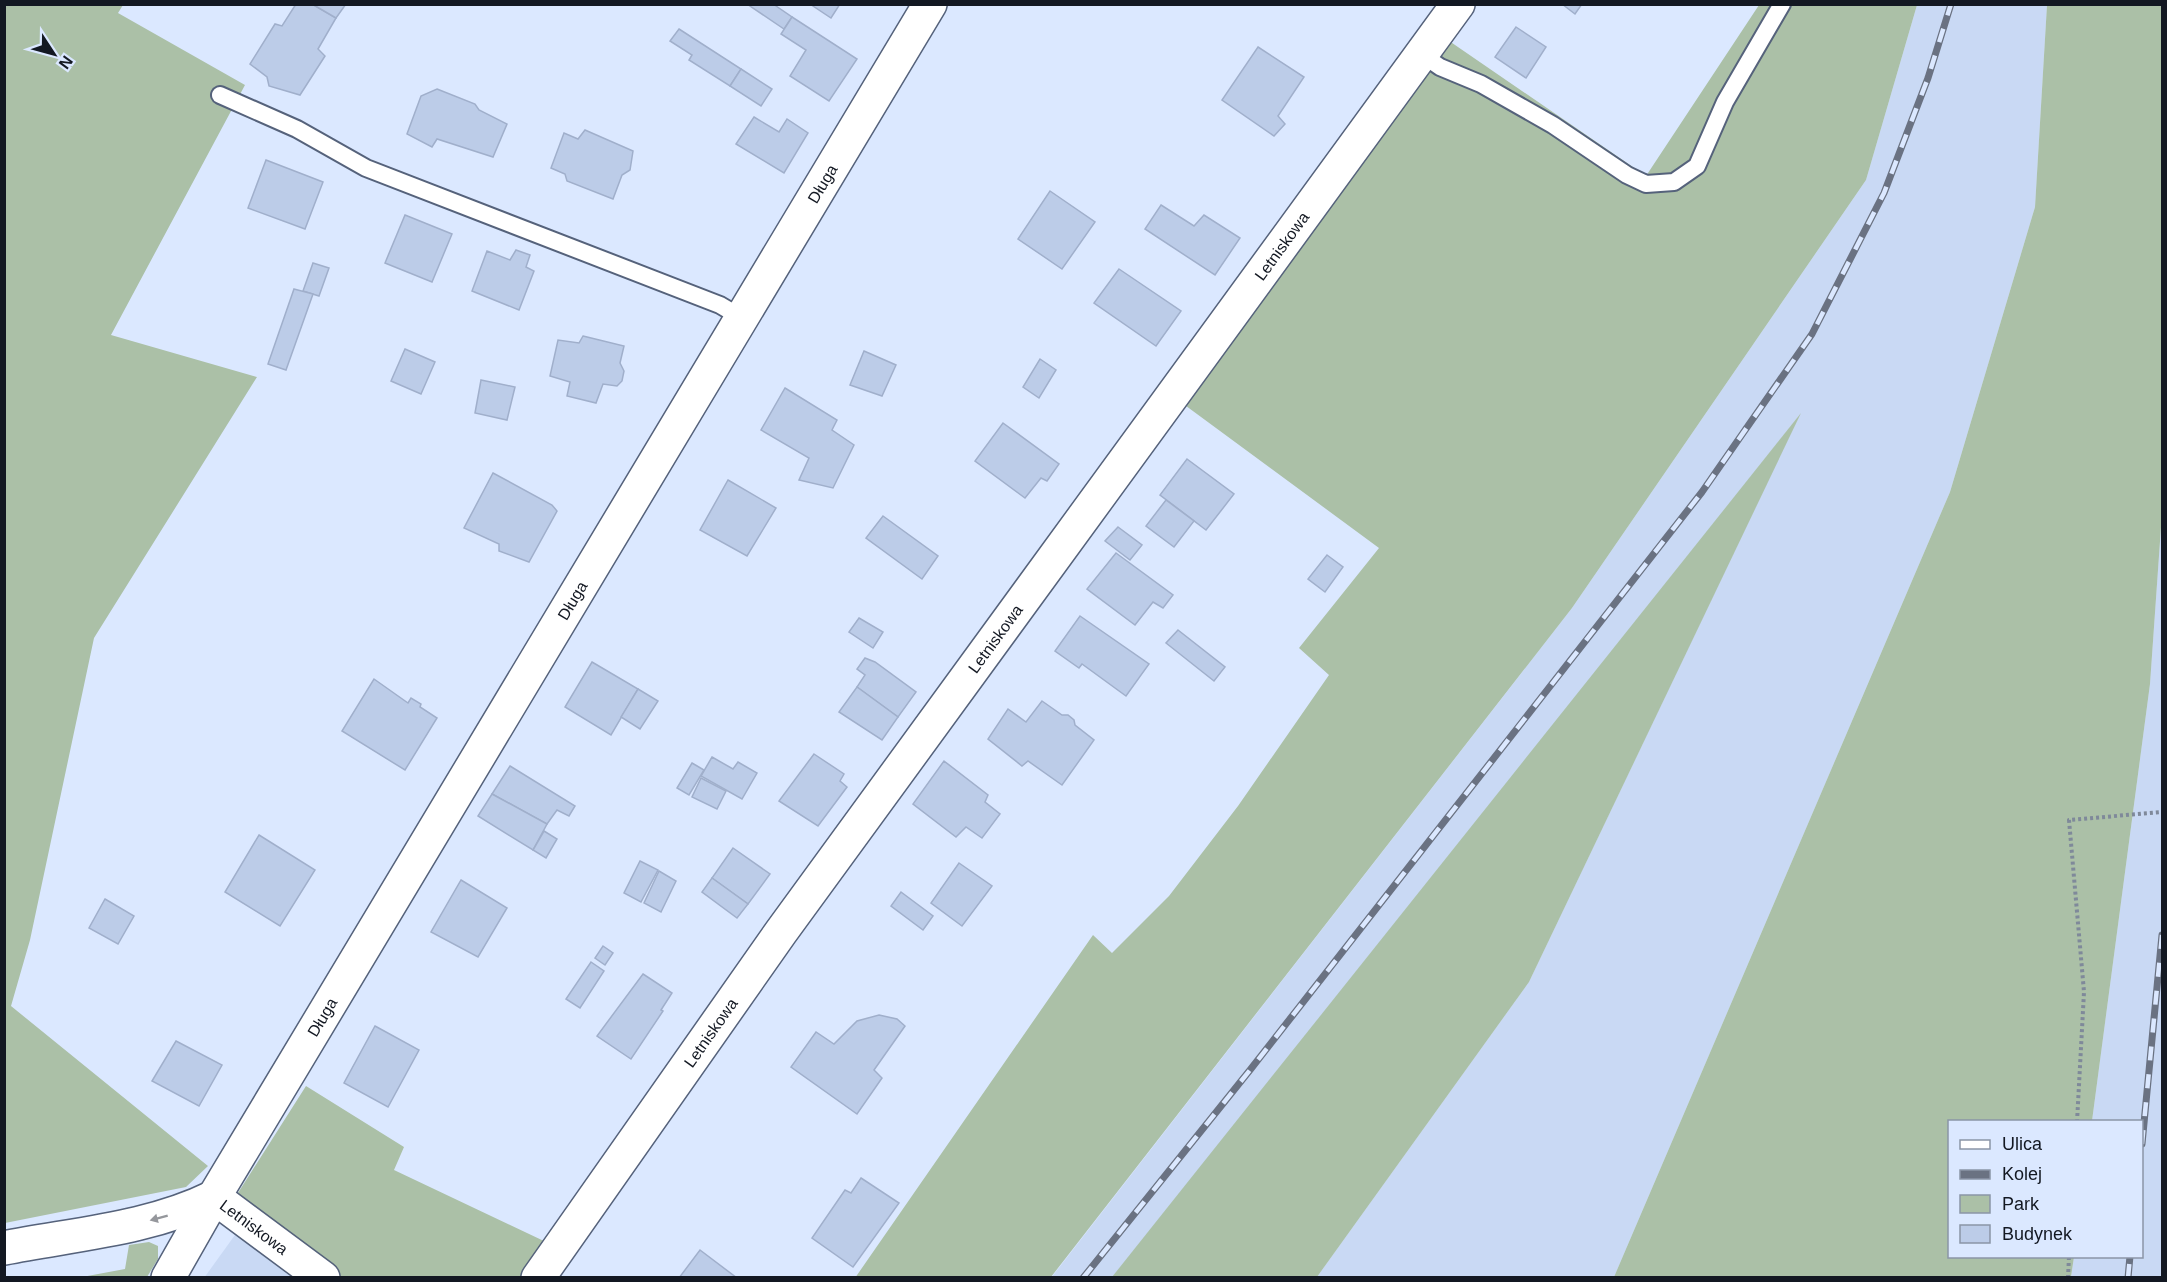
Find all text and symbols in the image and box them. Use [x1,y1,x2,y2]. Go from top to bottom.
north arrow [24,24,84,84]
text: N [55,53,76,72]
street label: Długa [805,162,841,206]
street label: Letniskowa [1251,209,1312,284]
street label: Długa [554,578,591,623]
street label: Letniskowa [965,601,1026,676]
street label: Długa [304,995,341,1040]
street label: Letniskowa [681,995,741,1070]
legend [1948,1120,2143,1258]
text: Ulica [2002,1134,2043,1154]
text: Kolej [2002,1164,2042,1184]
text: Park [2002,1194,2040,1214]
street label: Letniskowa [217,1197,291,1258]
one-way arrow [150,1214,169,1224]
text: Budynek [2002,1224,2073,1244]

